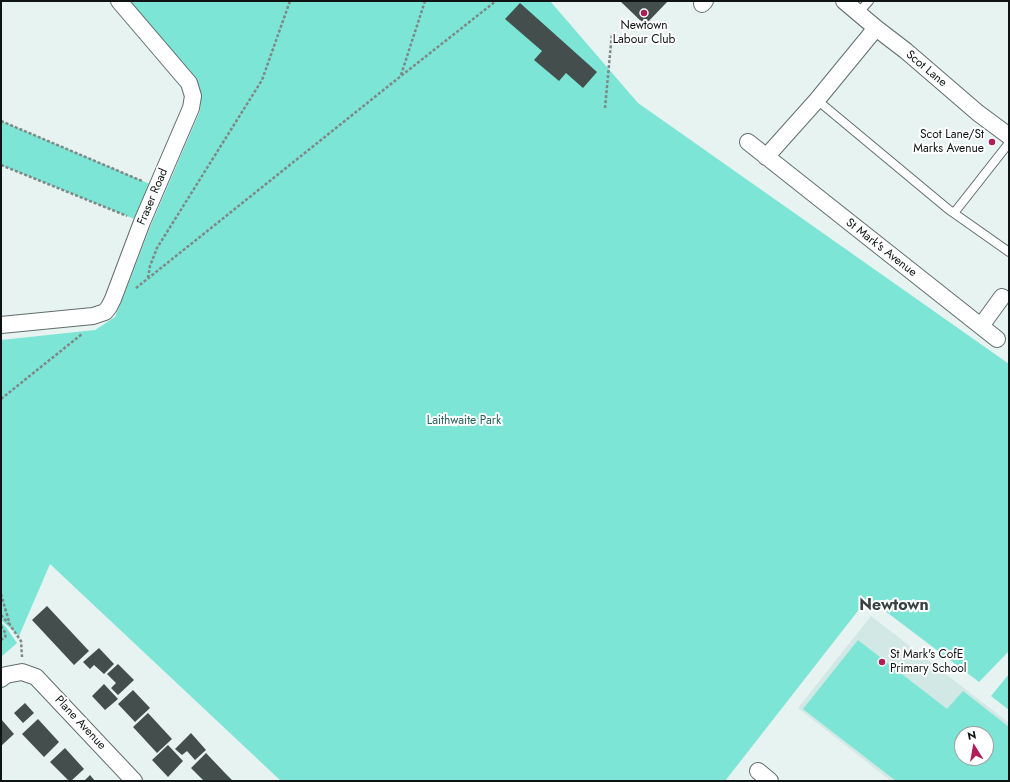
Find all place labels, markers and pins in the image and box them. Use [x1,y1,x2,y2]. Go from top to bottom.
marker: Newtown Labour Club [639,8,649,18]
place label: Newtown Labour Club [613,19,675,47]
place label: Scot Lane/St Marks Avenue [913,128,984,156]
marker: Scot Lane/St Marks Avenue [987,137,997,147]
place label: St Mark's CofE Primary School [890,648,967,676]
marker: St Mark's CofE Primary School [877,657,887,667]

